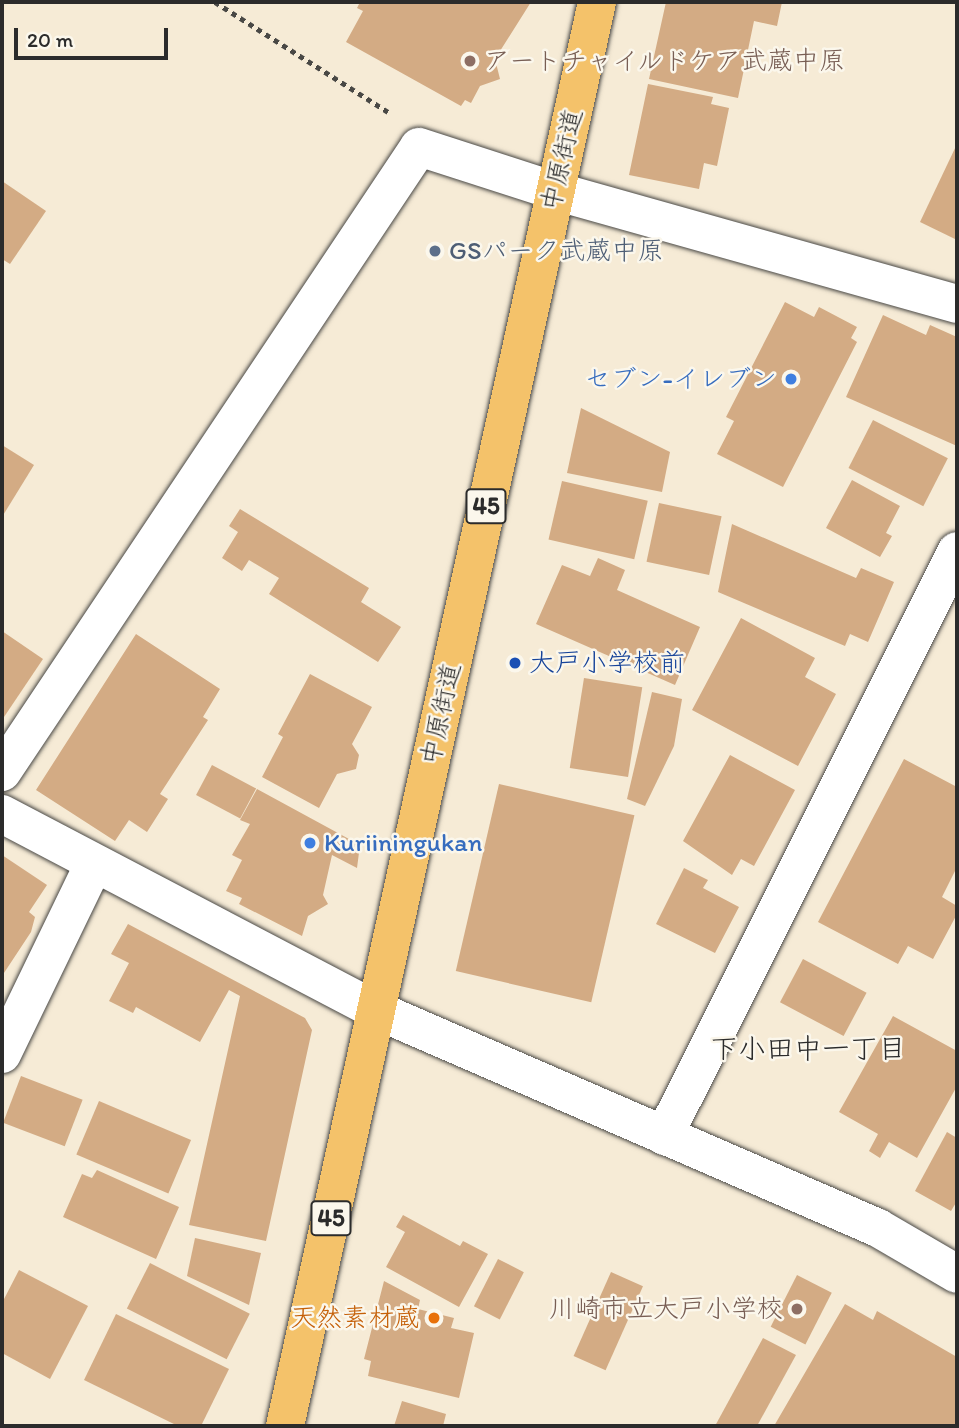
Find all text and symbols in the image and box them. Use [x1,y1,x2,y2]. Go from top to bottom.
scale bar [18,14,172,58]
text: 20 m [27,27,73,52]
place label: アートチャイルドケア武蔵中原 [484,45,847,77]
marker: アートチャイルドケア武蔵中原 [462,53,478,69]
street label: 中原街道 [535,106,589,214]
place label: GSパーク武蔵中原 [449,235,664,267]
marker: GSパーク武蔵中原 [427,243,443,259]
place label: セブン-イレブン [585,363,777,395]
marker: セブン-イレブン [783,371,799,387]
road number: 45 [465,486,507,526]
place label: 大戸小学校前 [529,647,685,679]
marker: 大戸小学校前 [507,655,523,671]
street label: 中原街道 [415,660,467,768]
place label: Kuriiningukan [324,827,482,859]
marker: Kuriiningukan [302,835,318,851]
district label: 下小田中一丁目 [710,1031,906,1065]
road number: 45 [310,1198,352,1238]
place label: 川崎市立大戸小学校 [549,1293,783,1325]
marker: 川崎市立大戸小学校 [789,1301,805,1317]
place label: 天然素材蔵 [290,1302,420,1334]
marker: 天然素材蔵 [426,1310,442,1326]

